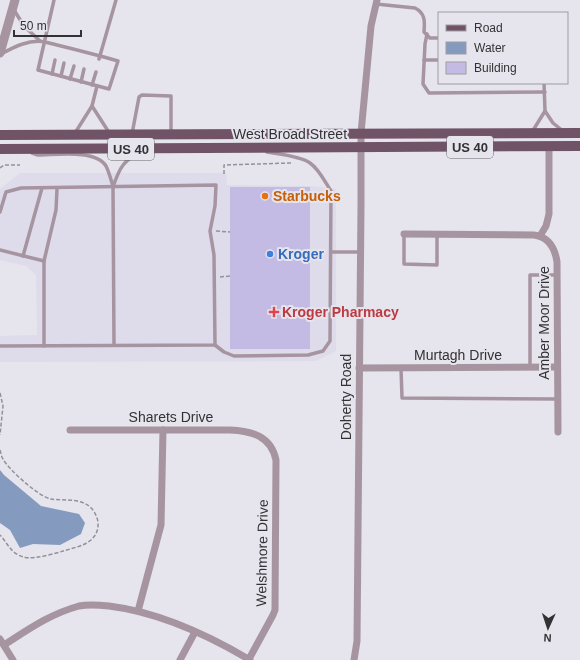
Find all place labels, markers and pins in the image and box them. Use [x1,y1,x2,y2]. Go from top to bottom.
place label: Starbucks [273,188,341,204]
marker: Starbucks [260,191,270,201]
place label: Kroger [278,246,324,262]
marker: Kroger [265,249,275,259]
place label: Kroger Pharmacy [282,304,399,320]
marker: Kroger Pharmacy [269,307,279,317]

